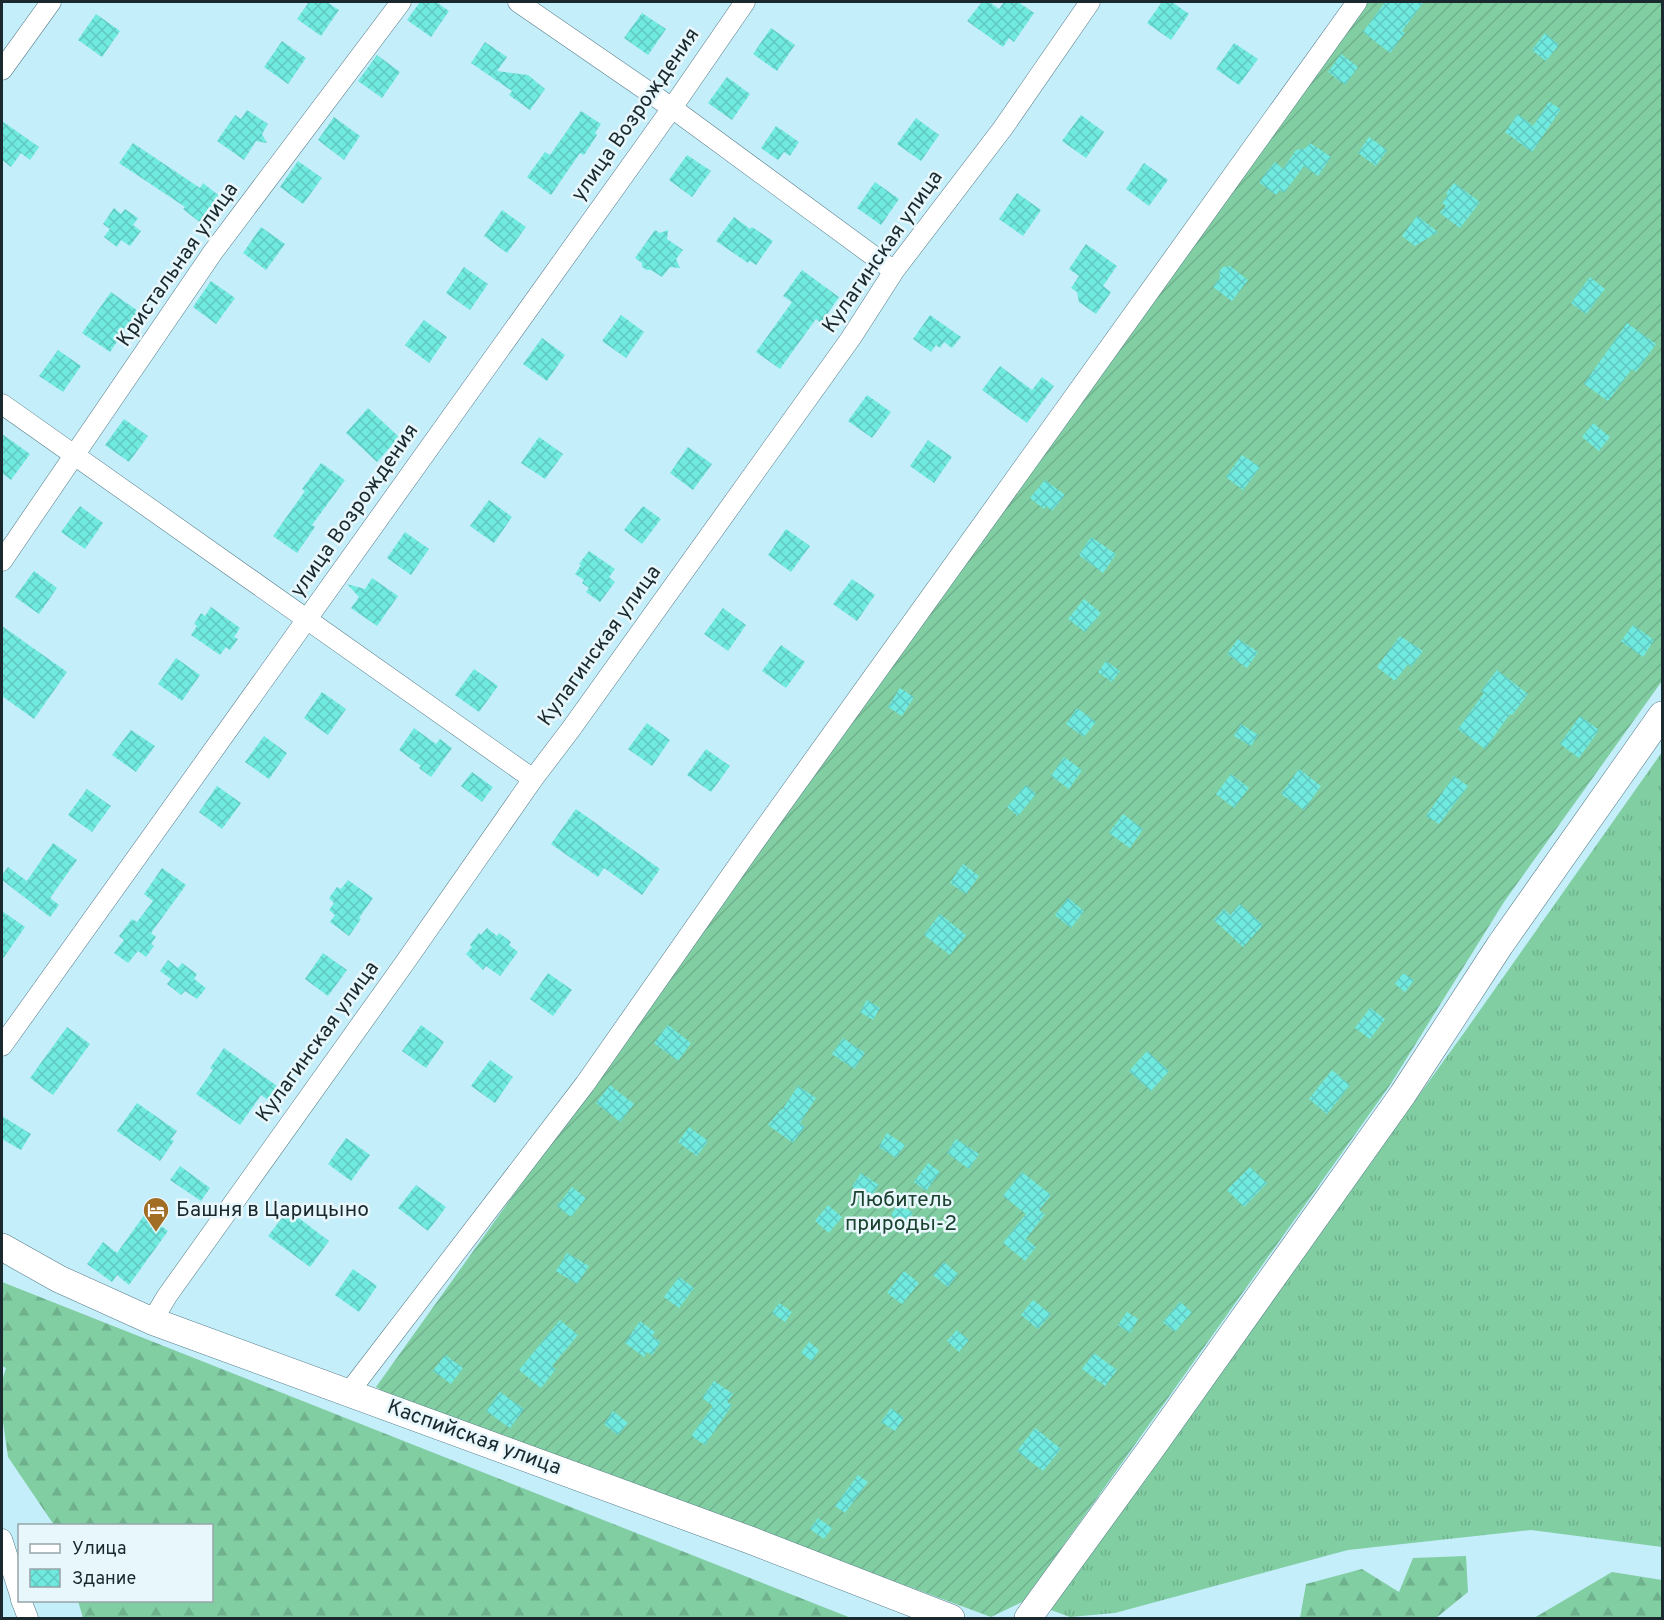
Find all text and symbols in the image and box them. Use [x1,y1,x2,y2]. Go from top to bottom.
street label: улица Возрождения [566,23,706,207]
street label: Кулагинская улица [817,165,949,339]
street label: Кристальная улица [111,178,245,352]
street label: улица Возрождения [285,419,425,603]
street label: Кулагинская улица [532,560,668,732]
street label: Кулагинская улица [250,956,386,1128]
park label: Любитель природы-2 [845,1187,957,1238]
hotel icon: Башня в Царицыно [141,1195,171,1233]
place label: Башня в Царицыно [176,1197,369,1224]
street label: Каспийская улица [383,1394,565,1482]
legend [18,1524,213,1602]
text: Улица [72,1538,126,1561]
text: Здание [72,1568,136,1591]

